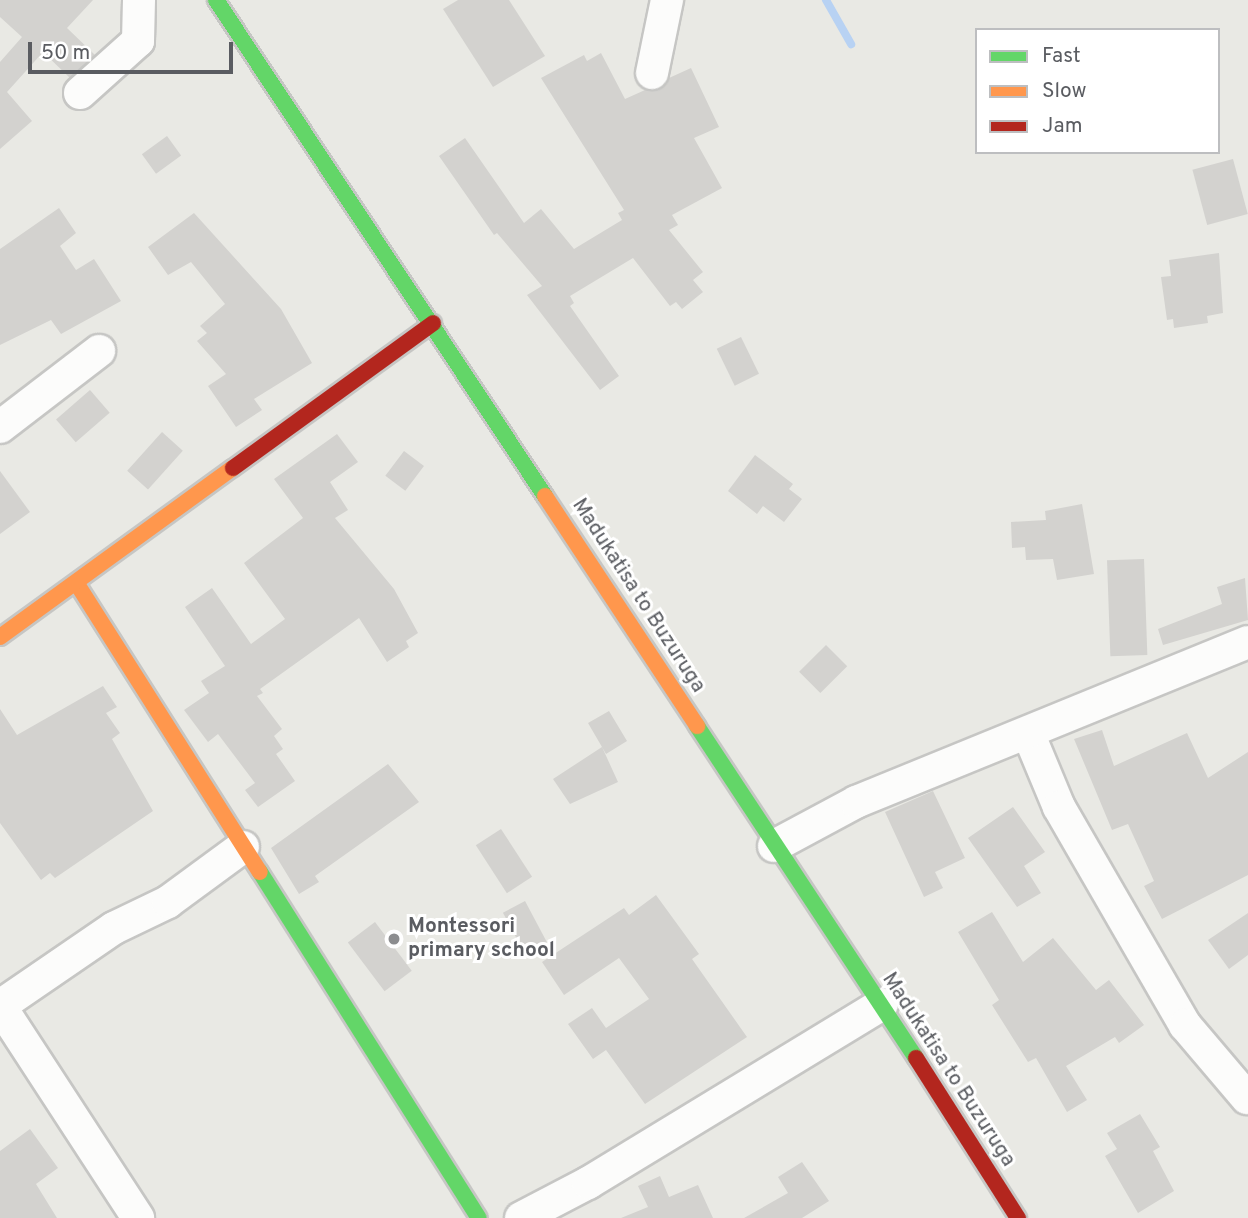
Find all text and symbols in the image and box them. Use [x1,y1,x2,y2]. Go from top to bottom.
scale bar [32,28,236,72]
legend [975,28,1220,154]
text: 50 m [41,40,90,67]
text: Fast [1042,43,1081,70]
text: Slow [1042,78,1087,105]
text: Jam [1042,113,1083,140]
street label: Madukatisa to Buzuruga [566,494,710,698]
place label: Montessori primary school [408,914,555,964]
marker: Montessori primary school [386,931,402,947]
street label: Madukatisa to Buzuruga [876,968,1020,1172]

